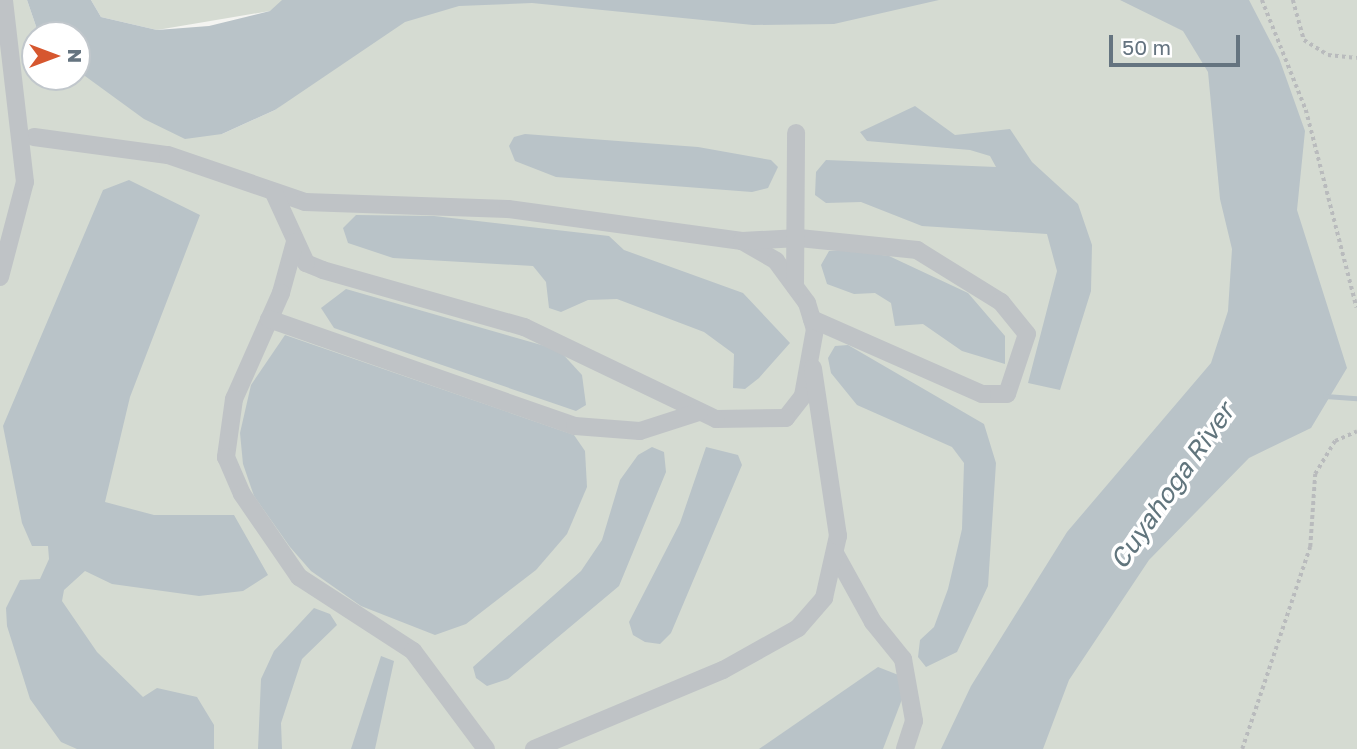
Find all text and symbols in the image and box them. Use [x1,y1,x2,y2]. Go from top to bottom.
north arrow [21,21,91,91]
scale bar [1112,21,1243,65]
text: 50 m [1122,34,1171,60]
text: N [64,49,87,63]
water label: Cuyahoga River [1103,397,1241,575]

